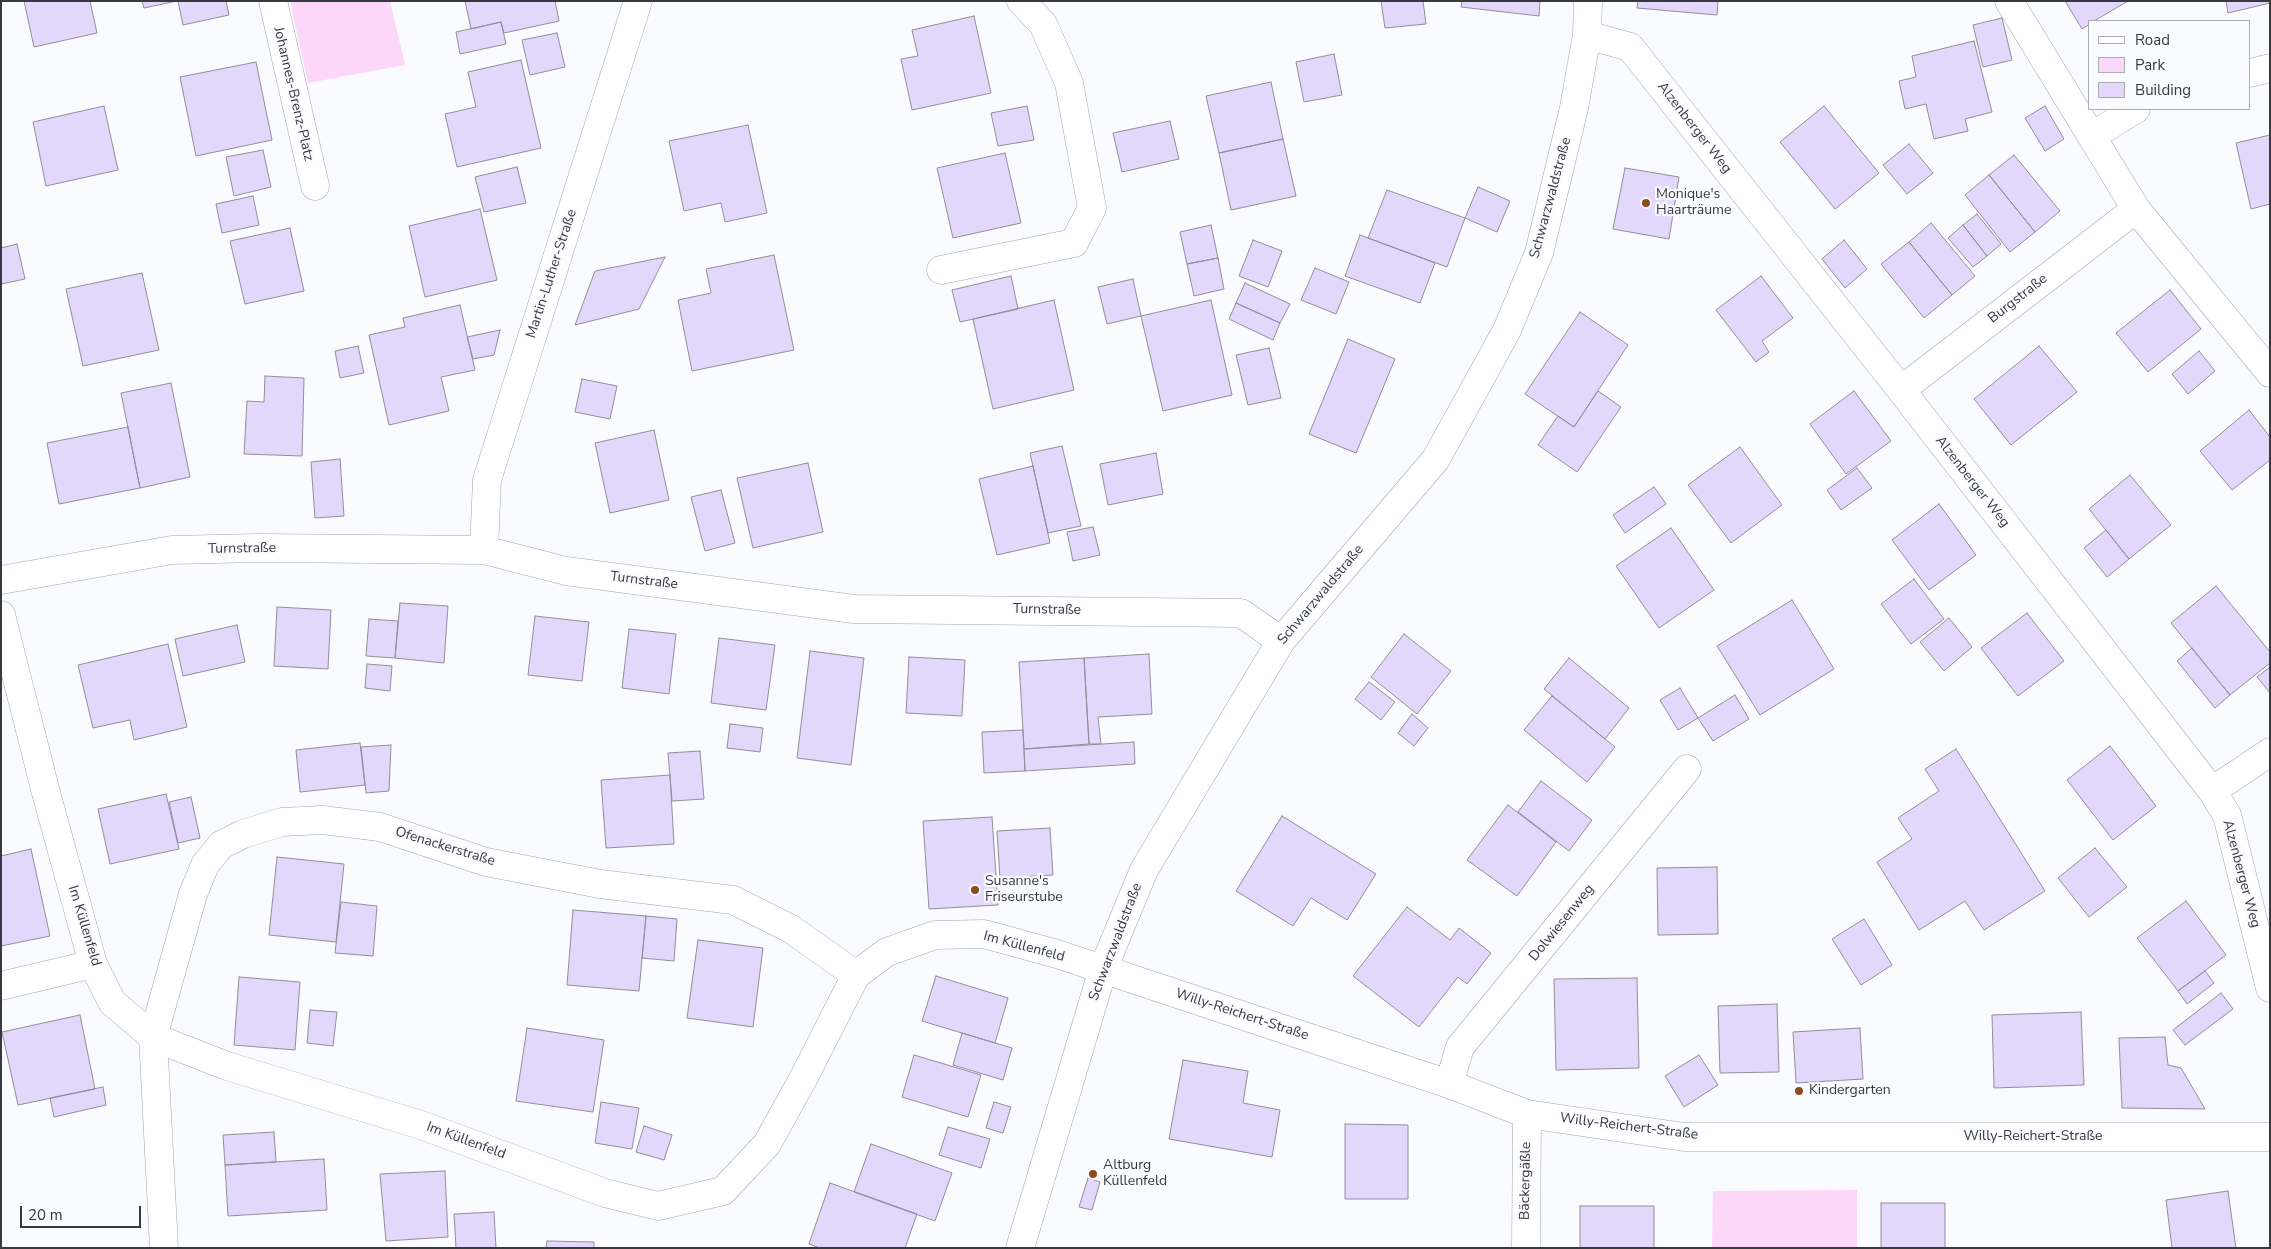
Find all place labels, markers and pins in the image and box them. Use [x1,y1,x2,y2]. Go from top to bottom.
place label: Monique's Haarträume [1656,187,1731,220]
marker: Monique's Haarträume [1640,197,1652,209]
place label: Susanne's Friseurstube [985,874,1063,906]
marker: Susanne's Friseurstube [969,884,981,896]
place label: Kindergarten [1809,1083,1891,1099]
marker: Kindergarten [1793,1085,1805,1097]
place label: Altburg Küllenfeld [1103,1158,1167,1190]
marker: Altburg Küllenfeld [1087,1168,1099,1180]

